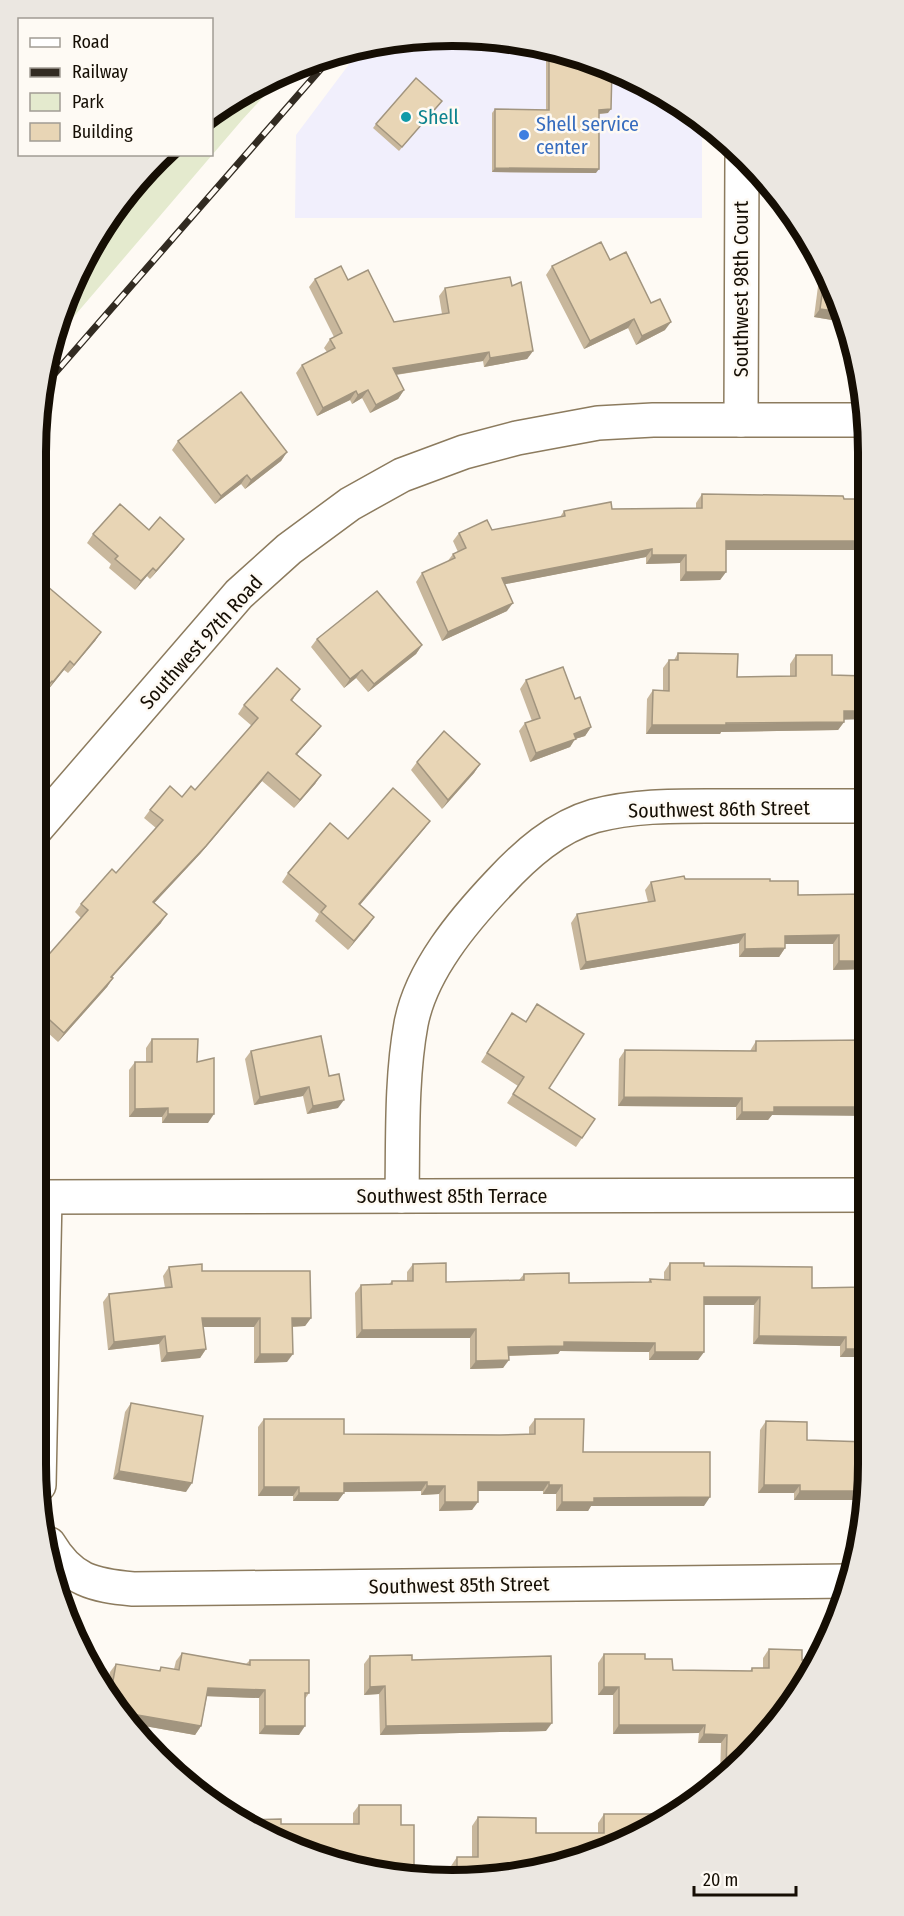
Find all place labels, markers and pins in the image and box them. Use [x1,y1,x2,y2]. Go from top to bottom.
place label: Shell [418,105,459,129]
marker: Shell [399,110,413,124]
place label: Shell service center [536,112,639,159]
marker: Shell service center [517,128,531,142]

